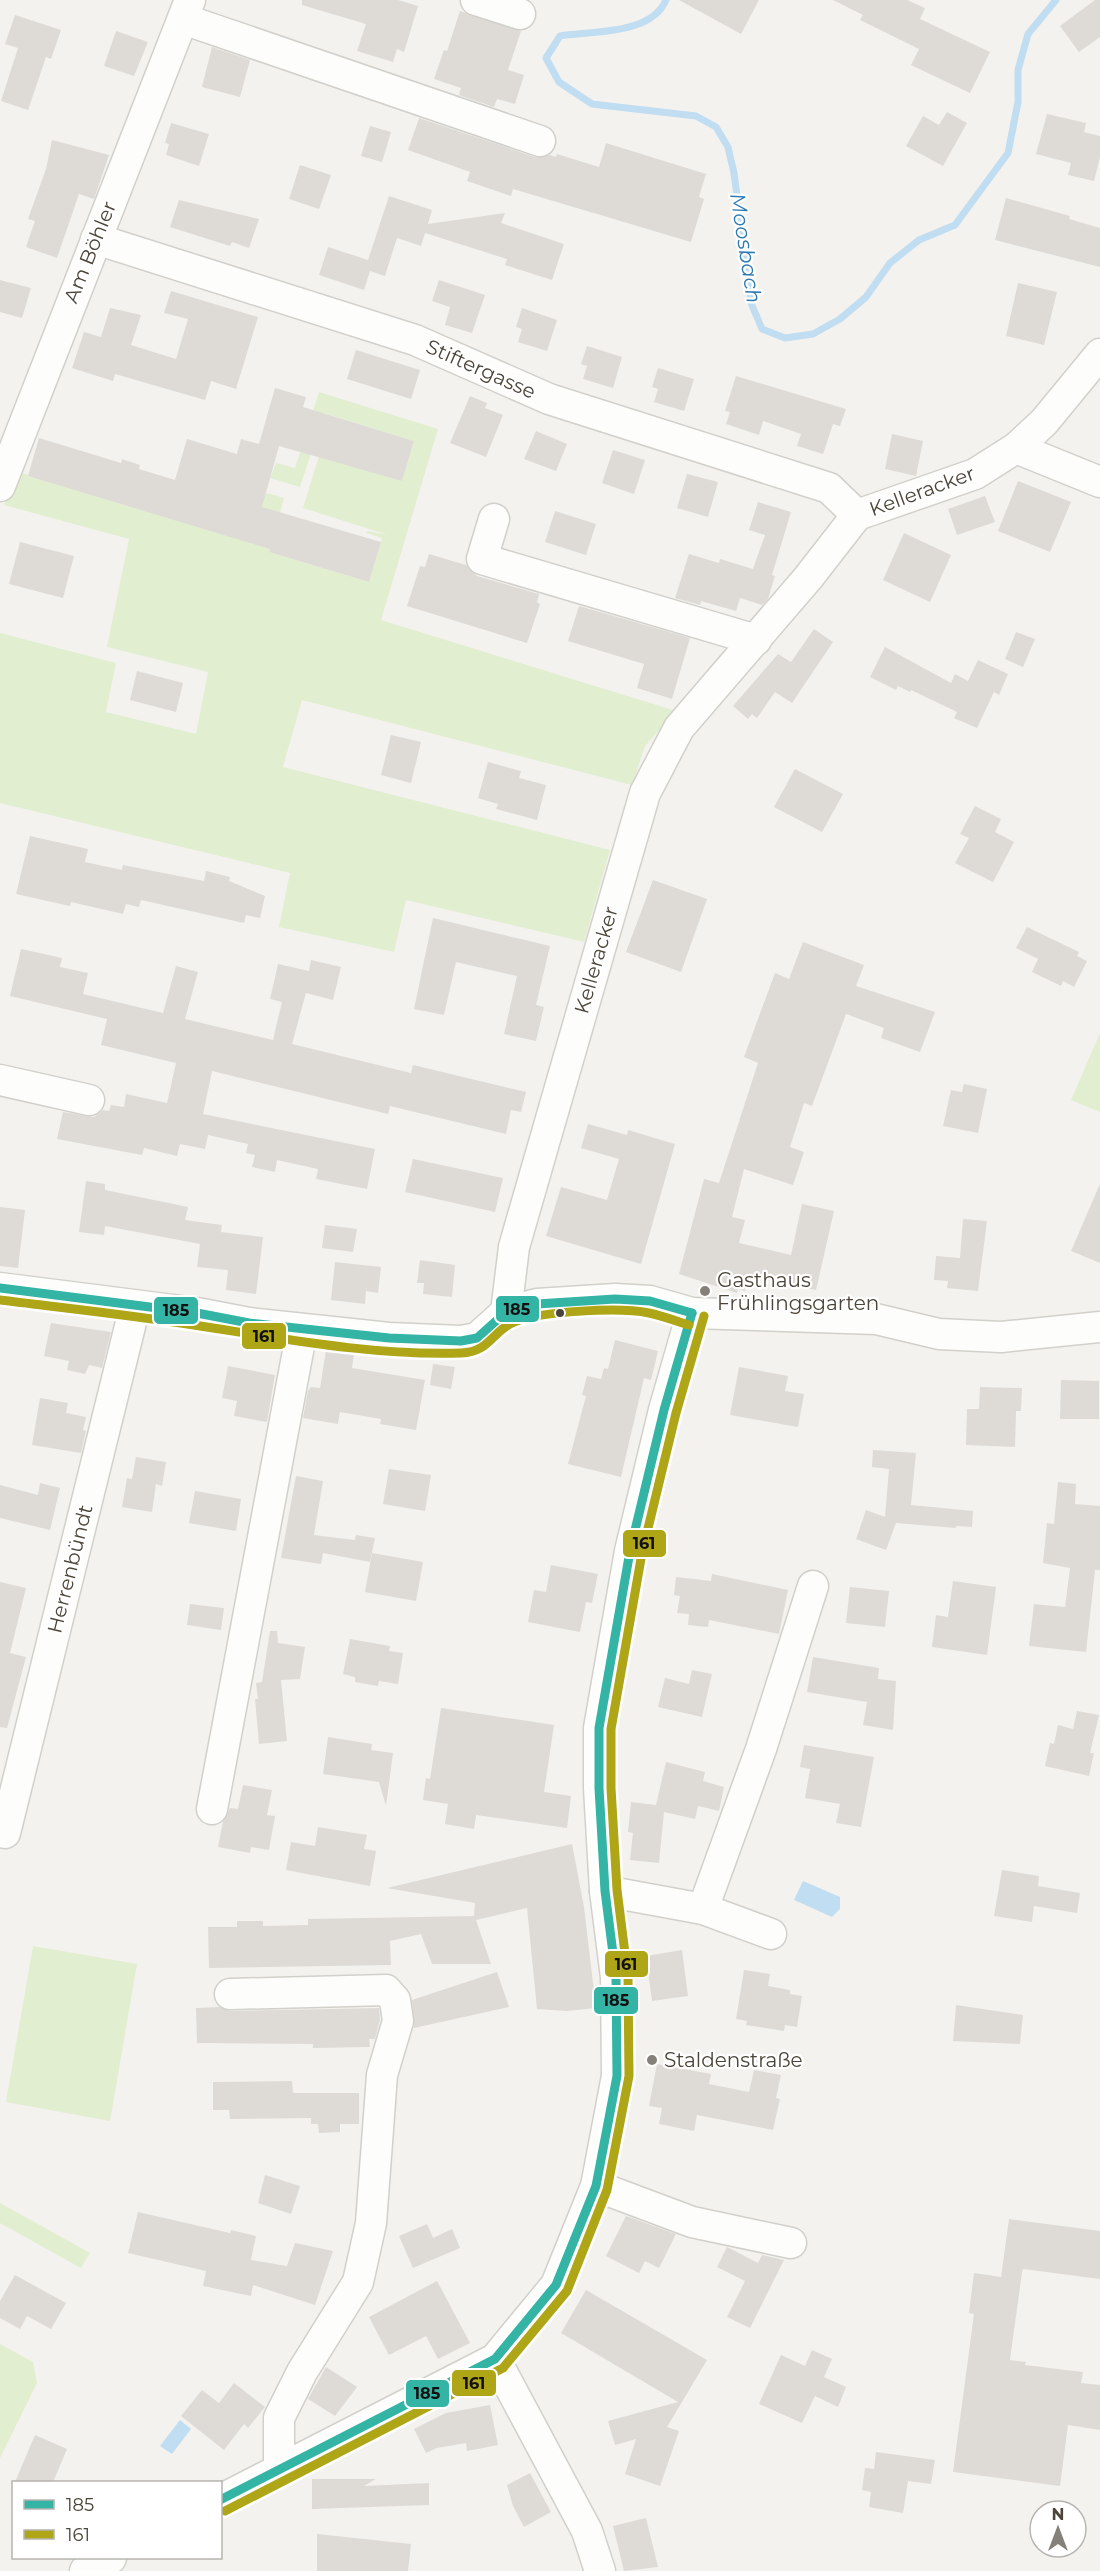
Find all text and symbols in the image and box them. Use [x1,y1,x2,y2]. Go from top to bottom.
water label: Moosbach [725,191,767,305]
street label: Am Böhler [59,198,121,306]
street label: Stiftergasse [423,334,539,404]
street label: Kelleracker [866,461,978,521]
street label: Kelleracker [569,904,623,1016]
place label: Gasthaus Frühlingsgarten [717,1268,879,1315]
marker: Gasthaus Frühlingsgarten [698,1284,712,1298]
line badge: 185 [495,1295,540,1323]
line badge: 185 [153,1296,199,1325]
text: 185 [504,1300,531,1319]
text: 185 [163,1301,190,1320]
unlabelled marker [554,1307,566,1319]
line badge: 161 [241,1322,287,1350]
text: 161 [253,1327,275,1346]
street label: Herrenbündt [42,1502,98,1636]
line badge: 161 [622,1529,667,1558]
text: 161 [633,1534,655,1553]
line badge: 161 [604,1950,649,1978]
text: 161 [615,1955,637,1974]
line badge: 185 [593,1986,639,2015]
text: 185 [603,1991,630,2010]
place label: Staldenstraße [664,2048,803,2072]
marker: Staldenstraße [645,2053,659,2067]
line badge: 161 [451,2369,497,2397]
text: 161 [463,2374,485,2393]
line badge: 185 [405,2379,450,2408]
text: 185 [414,2384,441,2403]
legend [12,2481,222,2559]
text: 185 [66,2494,94,2516]
north arrow [1028,2499,1088,2559]
text: N [1052,2505,1064,2524]
text: 161 [66,2524,90,2546]

